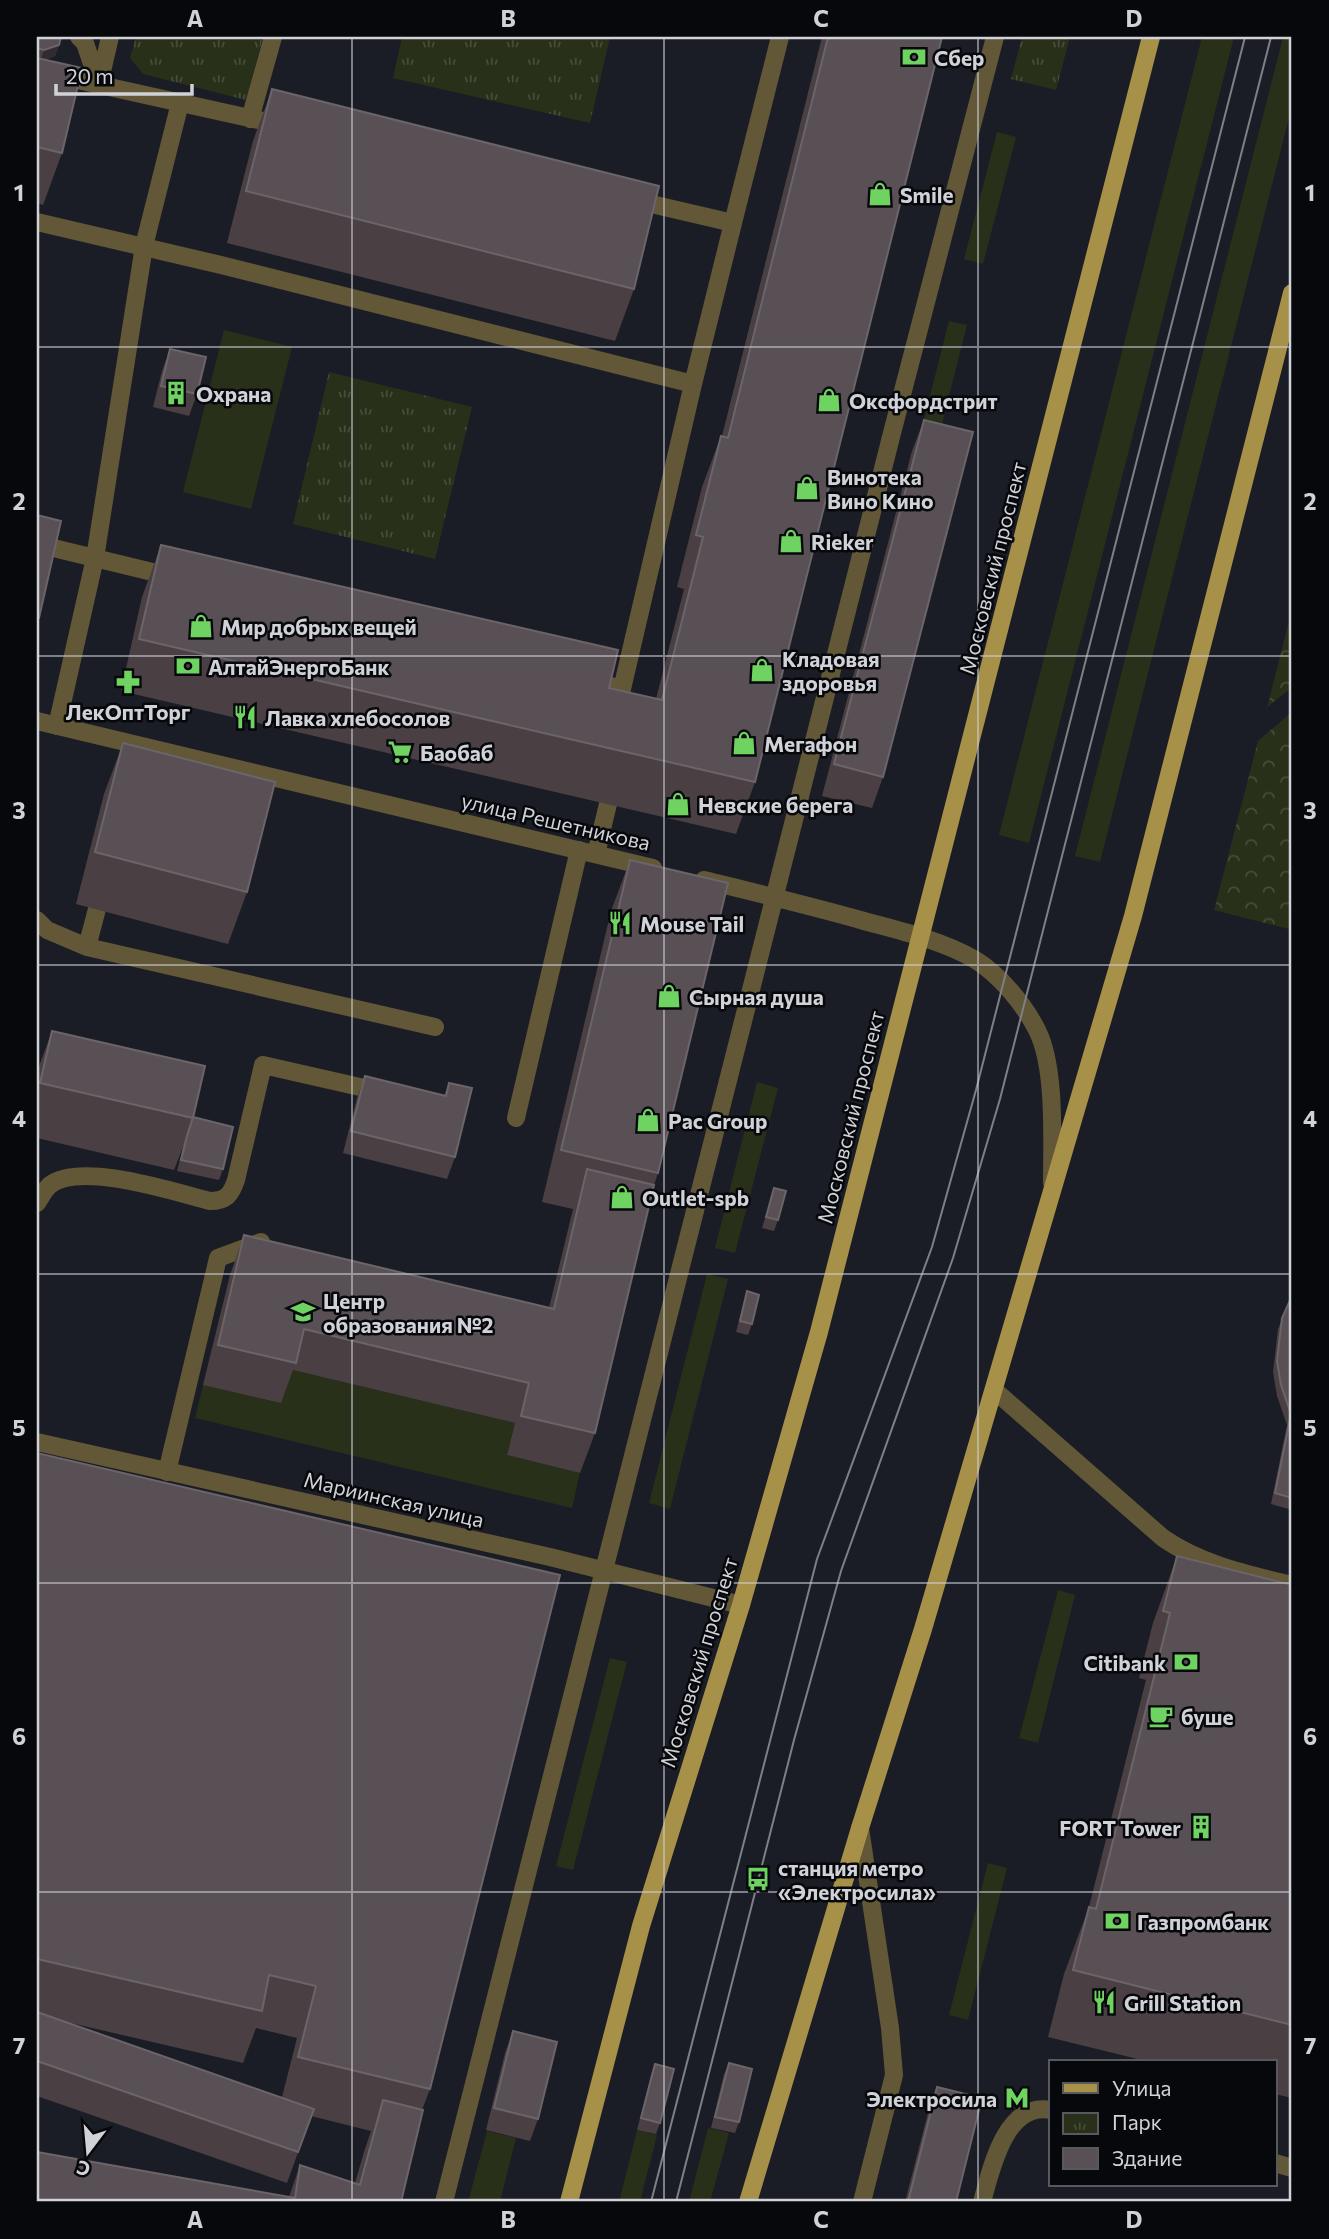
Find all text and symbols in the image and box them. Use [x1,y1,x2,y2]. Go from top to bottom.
text: A [187,4,204,32]
text: B [500,4,516,32]
text: C [813,4,829,32]
text: D [1126,4,1143,32]
bank icon: Сбер [900,43,928,71]
place label: Сбер [934,45,984,70]
scale bar [56,52,192,96]
text: 20 m [66,63,114,88]
text: 1 [14,178,24,206]
text: 1 [1305,178,1315,206]
shop icon: Smile [866,180,894,208]
place label: Smile [900,182,954,207]
building icon: Охрана [162,379,190,407]
place label: Охрана [196,381,271,406]
shop icon: Оксфордстрит [815,386,843,414]
place label: Оксфордстрит [849,388,998,413]
street label: Московский проспект [953,459,1031,677]
place label: Винотека Вино Кино [827,464,933,513]
shop icon: Винотека Вино Кино [793,474,821,502]
text: 2 [12,487,26,515]
text: 2 [1303,487,1317,515]
shop icon: Rieker [777,527,805,555]
place label: Rieker [811,529,874,554]
shop icon: Мир добрых вещей [187,612,215,640]
place label: Мир добрых вещей [221,614,417,639]
place label: Кладовая здоровья [782,646,880,695]
bank icon: АлтайЭнергоБанк [174,652,202,680]
place label: АлтайЭнергоБанк [208,654,389,679]
shop icon: Кладовая здоровья [748,656,776,684]
pharmacy icon: ЛекОптТорг [114,668,142,696]
place label: ЛекОптТорг [66,699,190,724]
restaurant icon: Лавка хлебосолов [231,703,259,731]
place label: Лавка хлебосолов [265,705,450,730]
shop icon: Мегафон [730,729,758,757]
place label: Мегафон [764,731,857,756]
supermarket icon: Баобаб [386,738,414,766]
place label: Баобаб [420,740,493,765]
street label: улица Решетникова [459,787,653,855]
shop icon: Невские берега [664,790,692,818]
place label: Невские берега [698,792,853,817]
text: 3 [12,796,26,824]
text: 3 [1303,796,1317,824]
restaurant icon: Mouse Tail [606,909,634,937]
place label: Mouse Tail [640,911,744,936]
shop icon: Сырная душа [655,982,683,1010]
place label: Сырная душа [689,984,824,1009]
street label: Московский проспект [811,1008,889,1226]
text: 4 [12,1104,26,1132]
text: 4 [1303,1104,1317,1132]
shop icon: Pac Group [634,1106,662,1134]
place label: Pac Group [668,1108,768,1133]
shop icon: Outlet-spb [608,1183,636,1211]
place label: Outlet-spb [642,1185,749,1210]
place label: Центр образования №2 [323,1288,494,1337]
school or university icon: Центр образования №2 [289,1298,317,1326]
text: 5 [12,1413,26,1441]
text: 5 [1303,1413,1317,1441]
street label: Мариинская улица [301,1466,487,1532]
street label: Московский проспект [654,1554,742,1770]
bank icon: Citibank [1172,1648,1200,1676]
place label: Citibank [1083,1650,1166,1675]
cafe icon: буше [1147,1702,1175,1730]
place label: буше [1181,1704,1234,1729]
text: 6 [12,1722,26,1750]
text: 6 [1303,1722,1317,1750]
building icon: FORT Tower [1187,1813,1215,1841]
place label: FORT Tower [1059,1815,1181,1840]
place label: станция метро «Электросила» [778,1855,936,1904]
bus stop icon: станция метро «Электросила» [744,1865,772,1893]
bank icon: Газпромбанк [1103,1907,1131,1935]
place label: Газпромбанк [1137,1909,1269,1934]
restaurant icon: Grill Station [1090,1988,1118,2016]
place label: Grill Station [1124,1990,1241,2015]
text: 7 [13,2031,25,2059]
text: 7 [1304,2031,1316,2059]
legend [1049,2060,1276,2186]
text: Улица [1112,2075,1171,2100]
metro station icon: Электросила [1003,2084,1031,2112]
place label: Электросила [866,2086,997,2111]
text: Парк [1112,2109,1162,2134]
north arrow [52,2116,122,2186]
text: Здание [1112,2145,1182,2170]
text: С [74,2156,93,2182]
text: A [187,2205,204,2233]
text: B [500,2205,516,2233]
text: C [813,2205,829,2233]
text: D [1126,2205,1143,2233]

